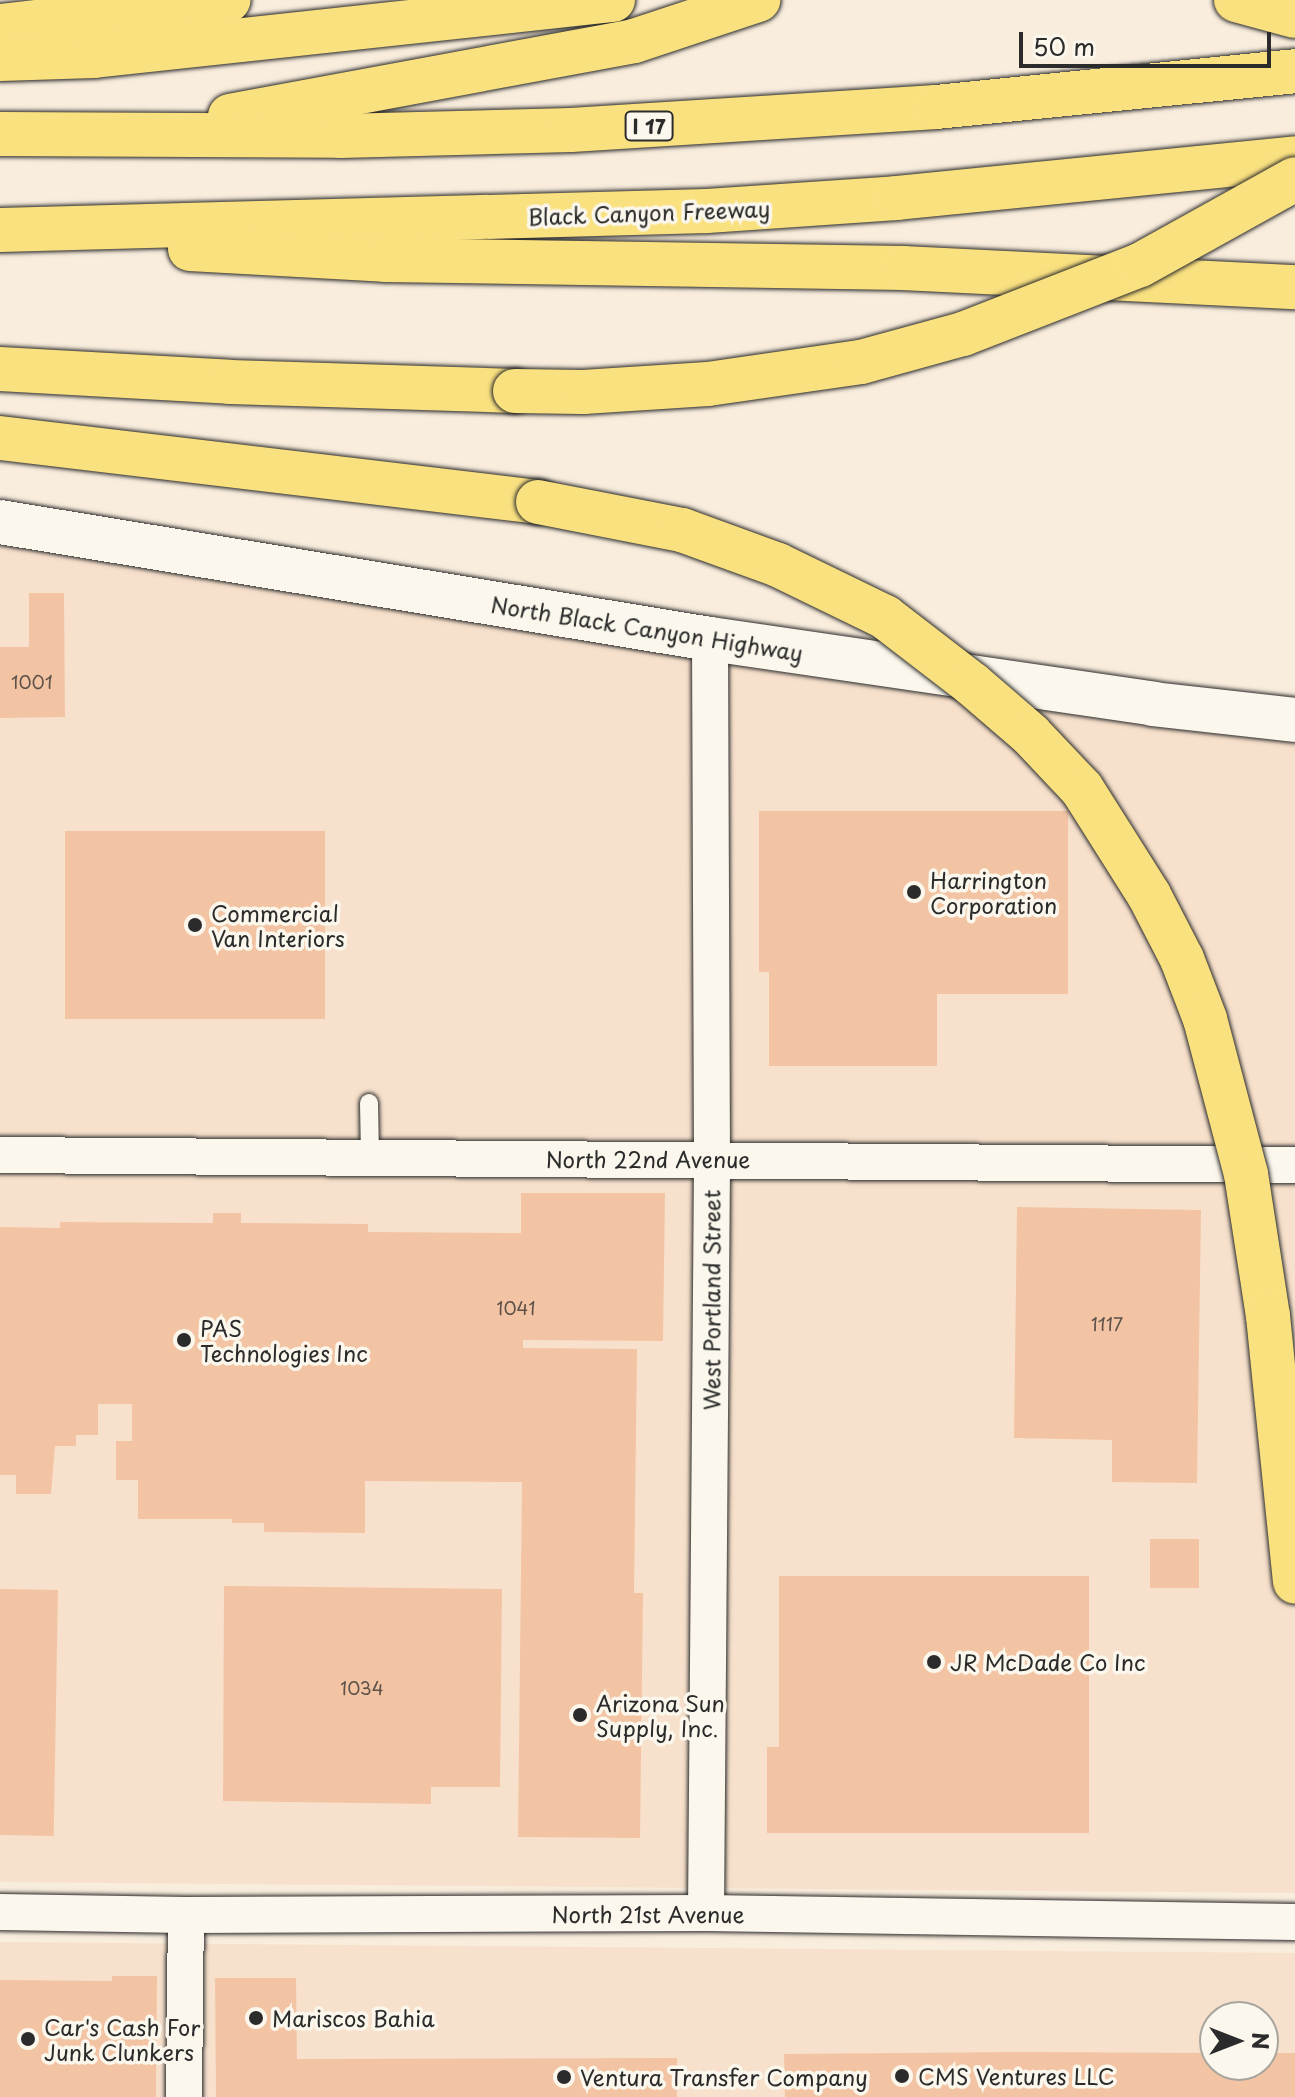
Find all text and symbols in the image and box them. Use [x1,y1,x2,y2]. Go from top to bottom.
scale bar [1023,16,1275,66]
text: 50 m [1033,28,1095,64]
road number: I 17 [623,110,675,142]
street label: Black Canyon Freeway [526,195,772,229]
street label: North Black Canyon Highway [489,590,805,666]
house number: 1001 [11,671,53,693]
place label: Harrington Corporation [930,866,1057,918]
marker: Harrington Corporation [905,883,923,901]
place label: Commercial Van Interiors [211,899,346,950]
marker: Commercial Van Interiors [186,916,204,934]
street label: North 22nd Avenue [545,1146,751,1172]
street label: West Portland Street [698,1189,724,1411]
house number: 1041 [497,1297,535,1319]
house number: 1117 [1091,1313,1123,1335]
place label: PAS Technologies Inc [200,1314,369,1366]
marker: PAS Technologies Inc [175,1331,193,1349]
place label: JR McDade Co Inc [950,1649,1148,1675]
marker: JR McDade Co Inc [925,1653,943,1671]
house number: 1034 [340,1677,384,1699]
place label: Arizona Sun Supply, Inc. [596,1689,725,1740]
marker: Arizona Sun Supply, Inc. [571,1706,589,1724]
street label: North 21st Avenue [550,1901,746,1927]
north arrow [1199,2001,1279,2081]
place label: Mariscos Bahia [272,2005,434,2031]
marker: Mariscos Bahia [247,2009,265,2027]
place label: Car's Cash For Junk Clunkers [44,2013,200,2064]
marker: Car's Cash For Junk Clunkers [19,2030,37,2048]
text: N [1245,2032,1278,2050]
place label: CMS Ventures LLC [918,2063,1116,2089]
place label: Ventura Transfer Company [580,2064,869,2090]
marker: CMS Ventures LLC [893,2067,911,2085]
marker: Ventura Transfer Company [555,2068,573,2086]

